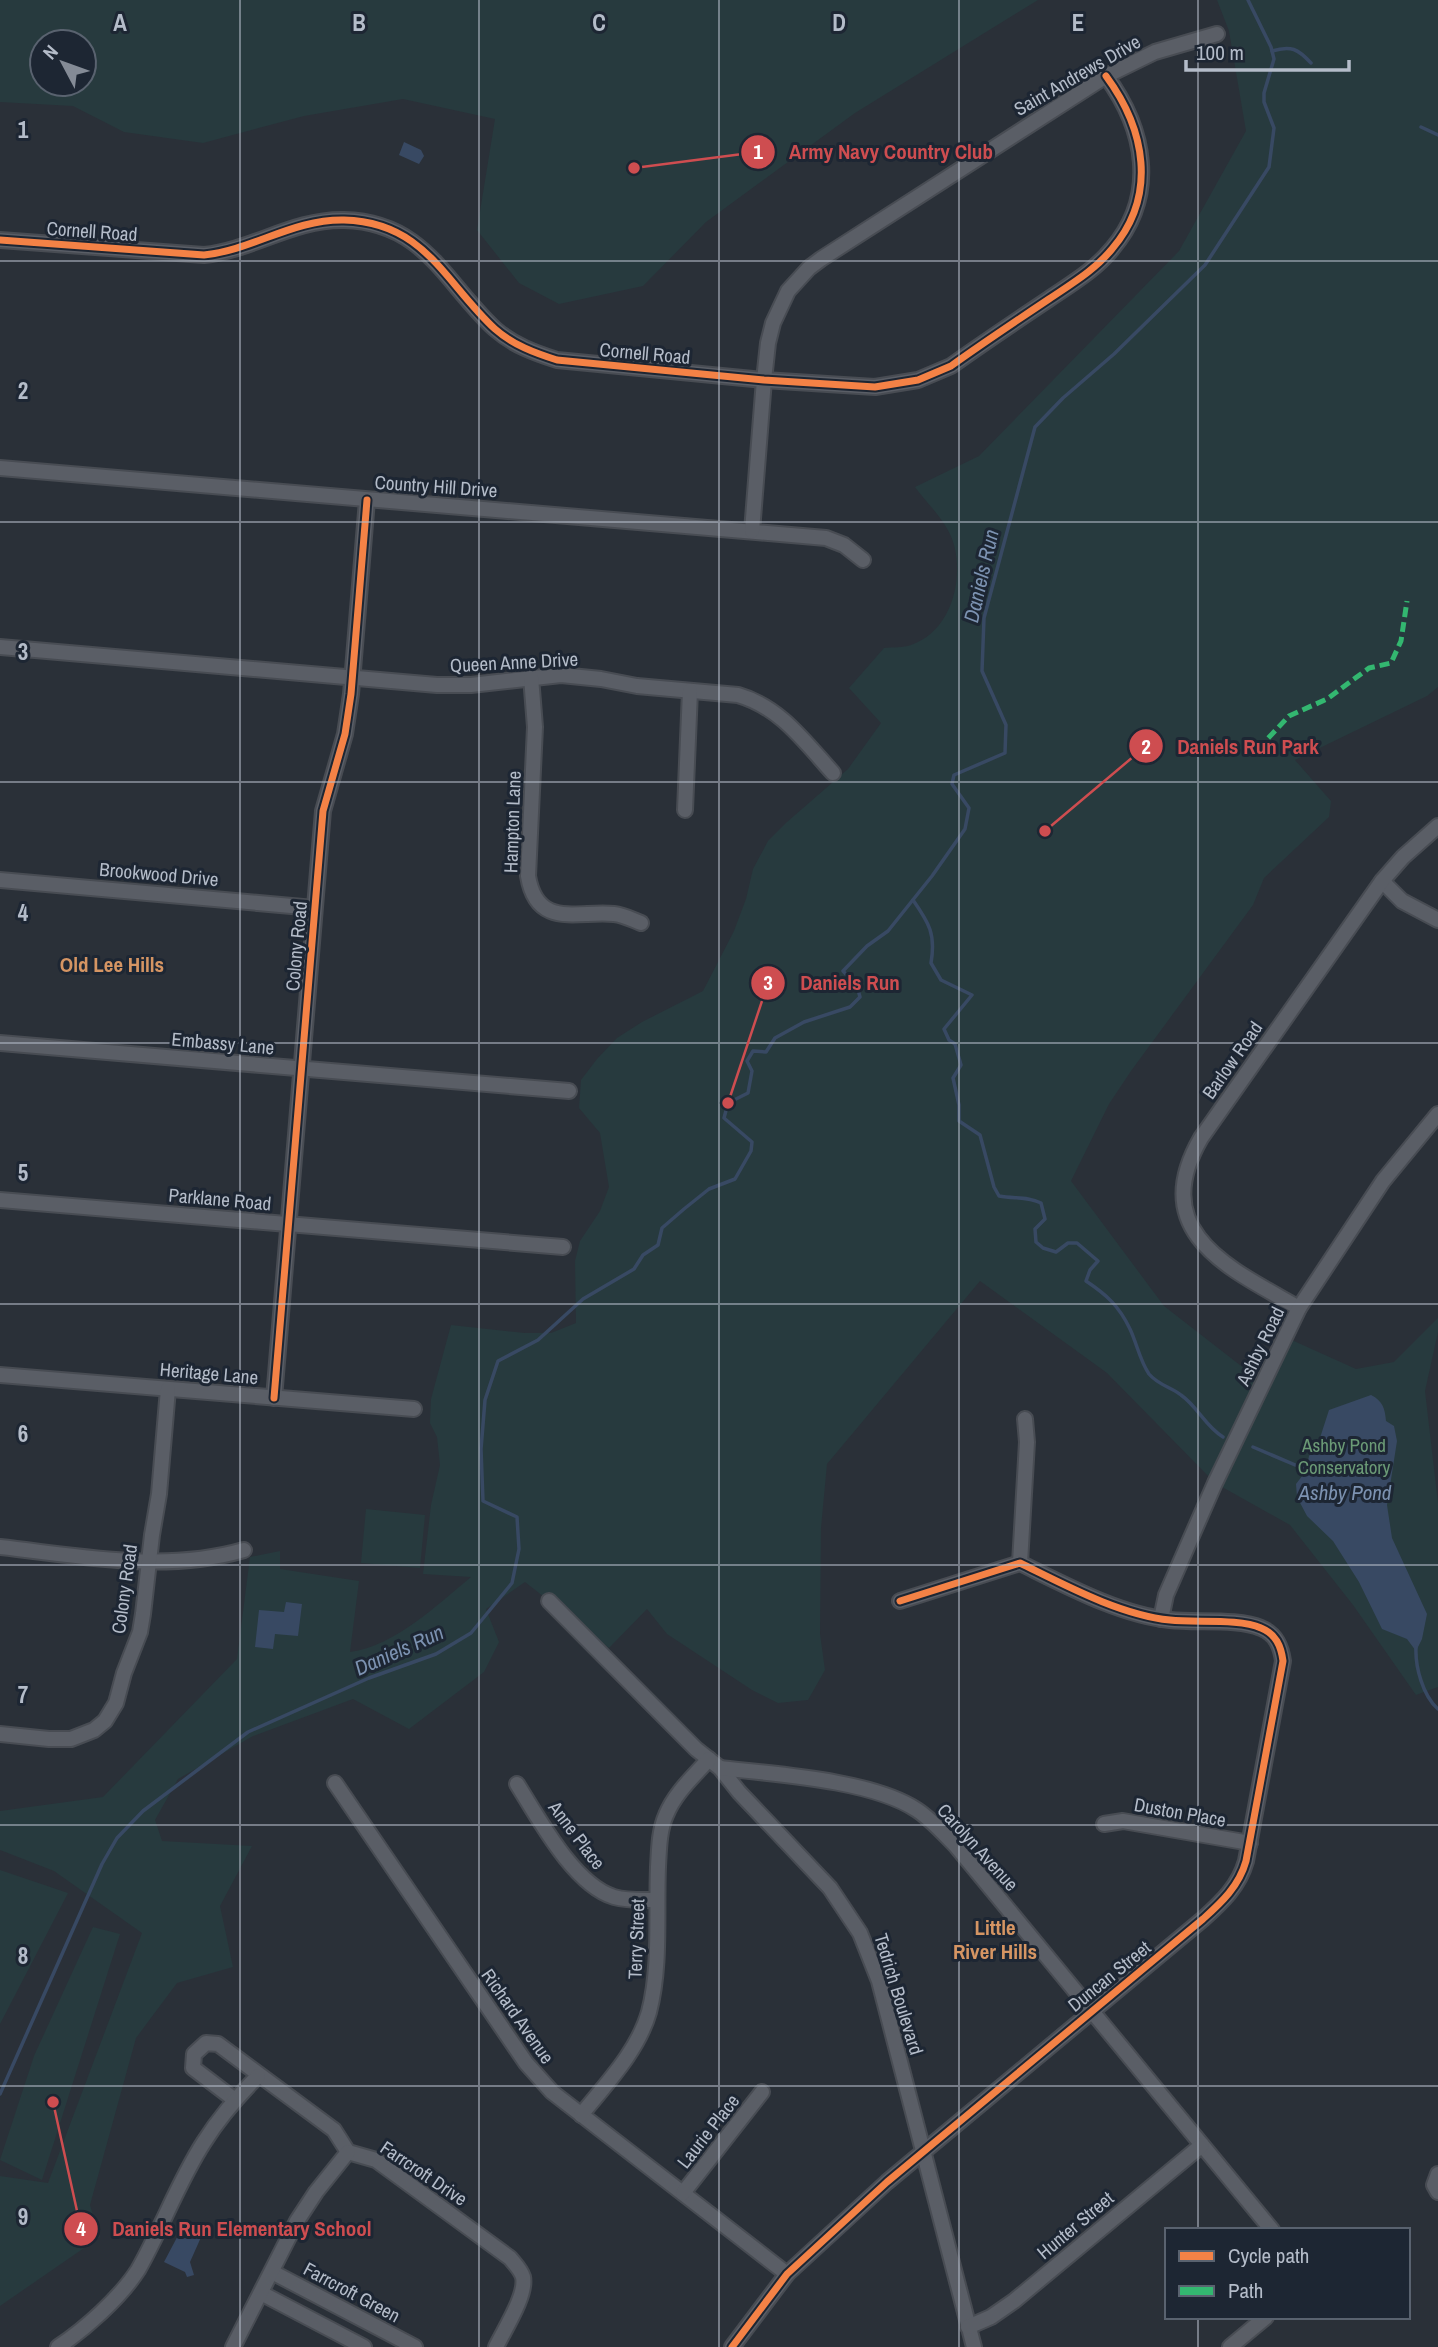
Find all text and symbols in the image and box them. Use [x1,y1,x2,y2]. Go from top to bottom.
text: A [113,7,127,38]
text: B [352,7,366,38]
text: C [592,7,606,38]
text: D [832,7,846,38]
text: E [1072,7,1084,38]
north arrow [28,28,98,98]
street label: Saint Andrews Drive [1009,28,1145,122]
scale bar [1186,28,1349,72]
text: 100 m [1196,38,1244,67]
text: N [37,39,64,65]
text: 1 [18,114,29,145]
callout: Army Navy Country Club [740,131,1007,173]
text: 1 [753,137,763,166]
text: Army Navy Country Club [789,137,993,166]
street label: Cornell Road [46,215,138,247]
street label: Cornell Road [599,336,691,370]
text: 2 [18,375,28,406]
street label: Country Hill Drive [374,469,498,503]
water label: Daniels Run [956,527,1006,625]
text: 3 [18,636,28,667]
street label: Queen Anne Drive [449,646,579,678]
callout: Daniels Run Park [1128,725,1333,767]
text: 2 [1141,732,1151,761]
text: Daniels Run Park [1177,732,1319,761]
street label: Hampton Lane [497,770,527,874]
street label: Brookwood Drive [98,856,220,892]
text: 4 [18,897,29,928]
street label: Colony Road [279,900,313,992]
district label: Old Lee Hills [60,950,164,979]
callout: Daniels Run [751,962,913,1004]
text: 3 [763,968,773,997]
text: Daniels Run [800,968,900,997]
street label: Barlow Road [1196,1016,1268,1104]
street label: Embassy Lane [171,1026,275,1060]
text: 5 [18,1157,28,1188]
street label: Parklane Road [168,1182,272,1216]
street label: Ashby Road [1229,1302,1290,1391]
street label: Heritage Lane [159,1356,259,1390]
text: 6 [18,1418,28,1449]
park label: Ashby Pond Conservatory [1298,1432,1391,1480]
water label: Ashby Pond [1298,1478,1392,1507]
street label: Colony Road [105,1543,143,1635]
water label: Daniels Run [350,1617,448,1683]
text: 7 [18,1679,28,1710]
street label: Duston Place [1132,1791,1228,1833]
street label: Anne Place [542,1795,611,1875]
street label: Carolyn Avenue [932,1798,1024,1896]
street label: Terry Street [622,1898,650,1980]
district label: Little River Hills [953,1913,1037,1966]
street label: Tedrich Boulevard [868,1930,930,2058]
street label: Duncan Street [1062,1934,1156,2017]
text: 8 [18,1940,28,1971]
street label: Richard Avenue [476,1963,560,2069]
street label: Laurie Place [671,2089,745,2173]
street label: Farrcroft Drive [375,2134,473,2212]
street label: Hunter Street [1031,2185,1119,2265]
text: 9 [18,2201,28,2232]
callout: Daniels Run Elementary School [64,2208,386,2250]
text: 4 [76,2214,86,2243]
text: Daniels Run Elementary School [112,2214,372,2243]
legend [1165,2228,1410,2319]
text: Cycle path [1228,2241,1309,2270]
street label: Farrcroft Green [299,2256,405,2328]
text: Path [1228,2276,1263,2305]

